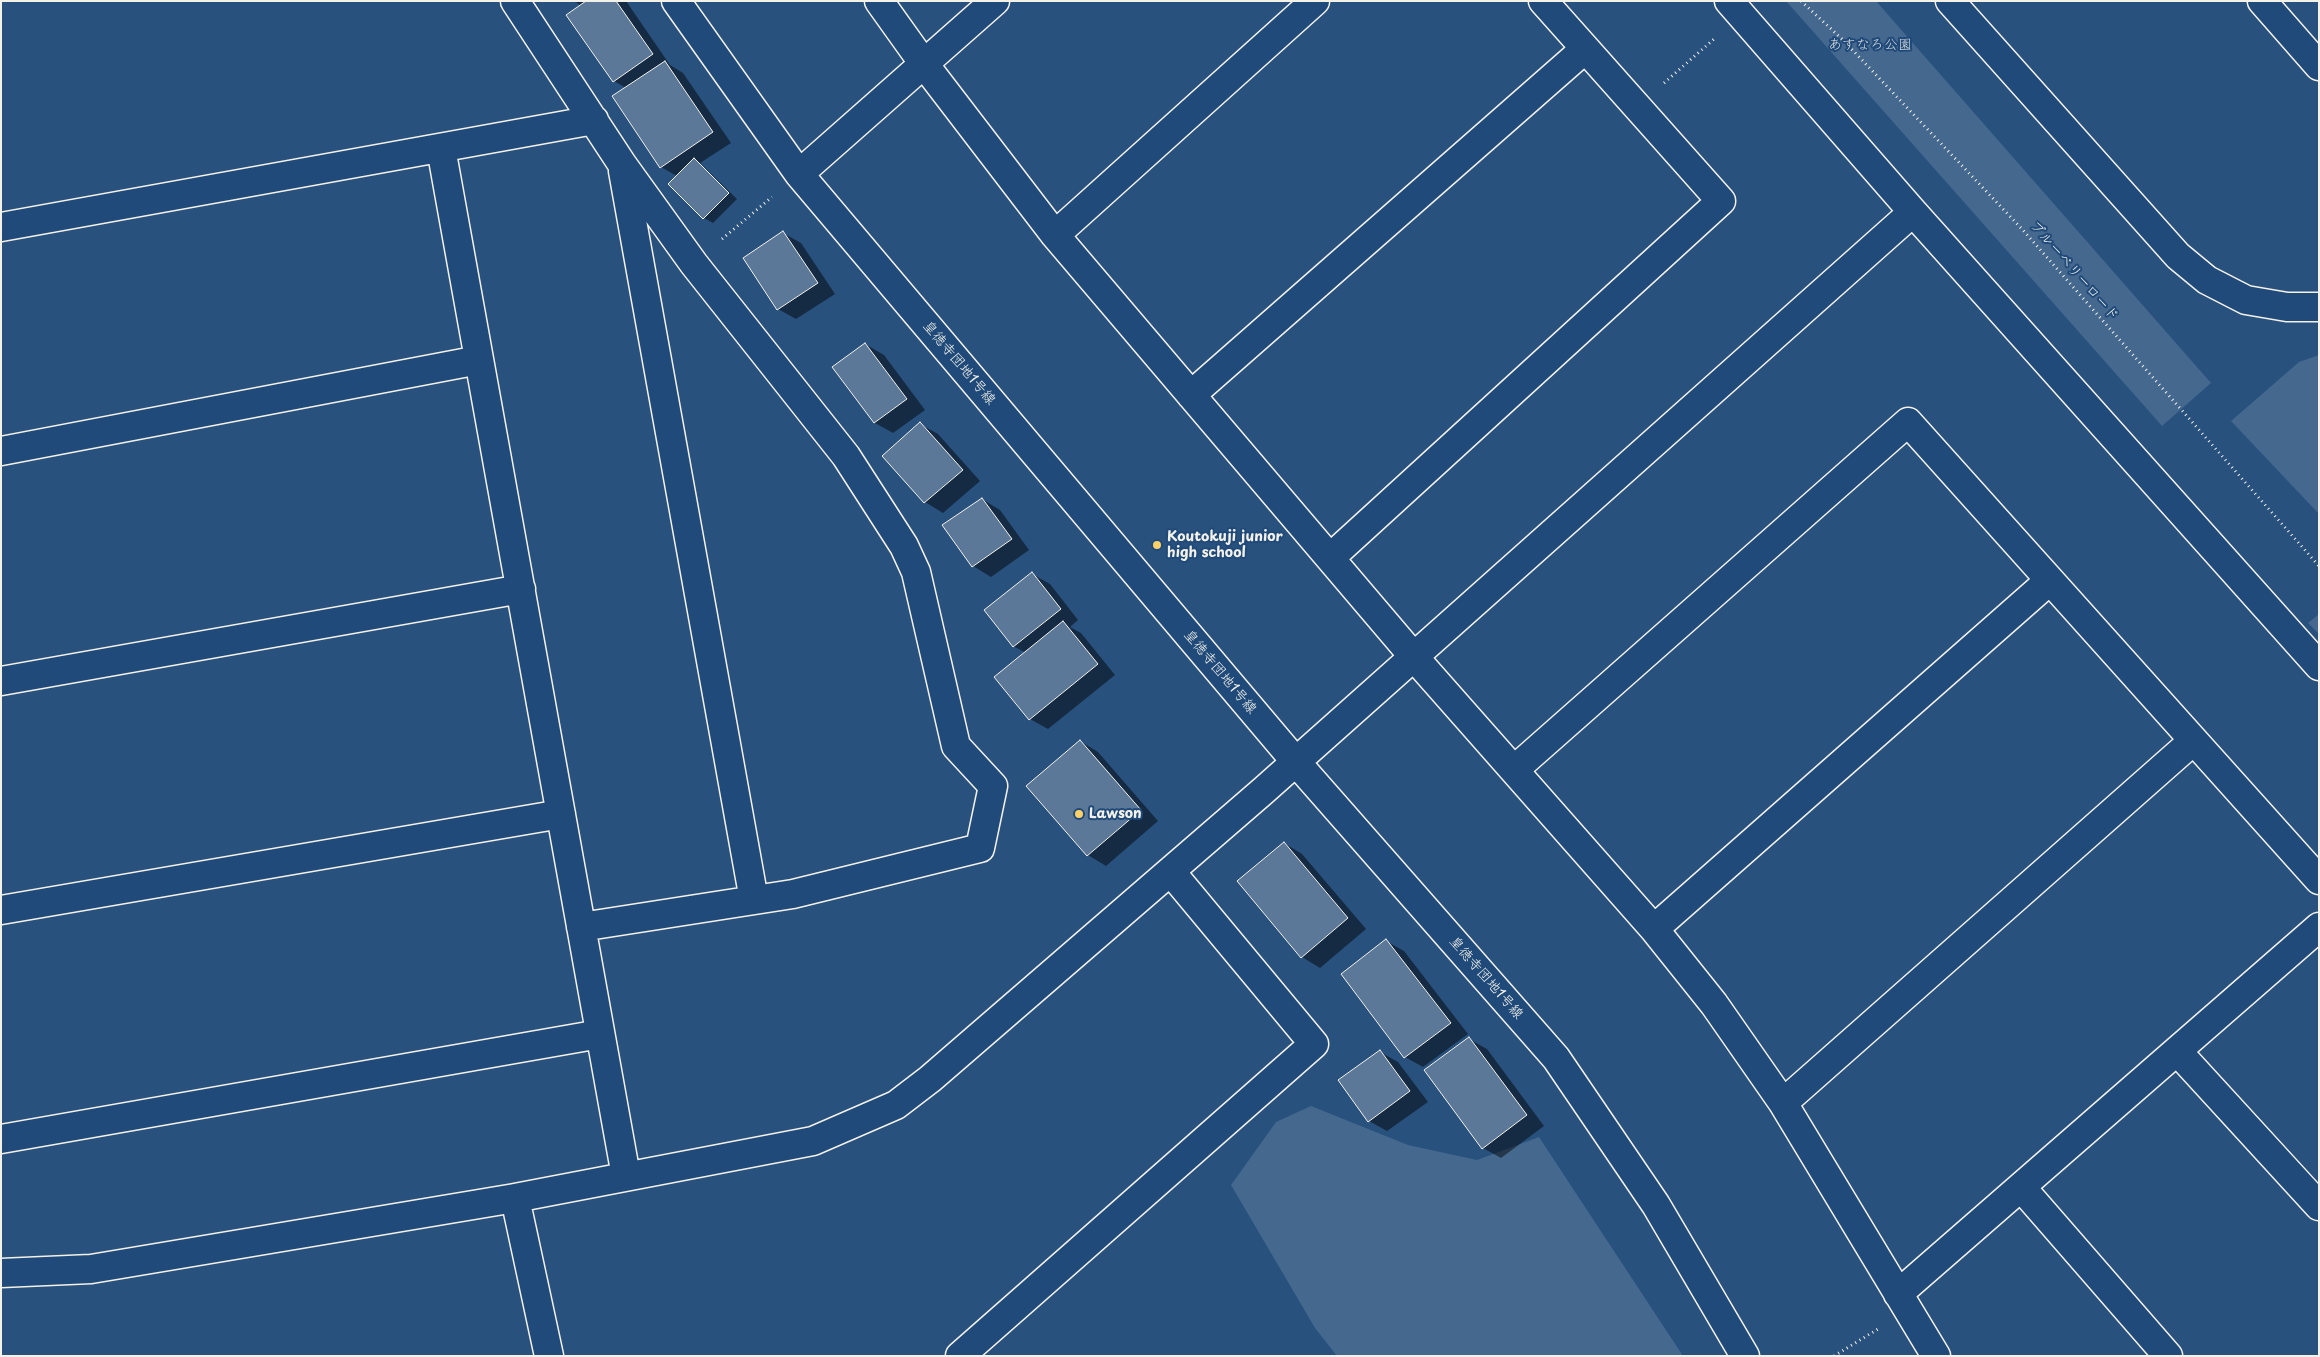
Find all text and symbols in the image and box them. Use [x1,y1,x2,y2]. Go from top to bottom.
park label: あすなろ公園 [1828,37,1912,53]
street label: ブルーベリーロード [2026,218,2122,324]
street label: 皇徳寺団地1号線 [919,318,999,408]
place label: Koutokuji junior high school [1167,529,1283,562]
marker: Koutokuji junior high school [1151,539,1163,551]
street label: 皇徳寺団地1号線 [1180,627,1260,717]
place label: Lawson [1089,806,1142,822]
marker: Lawson [1073,808,1085,820]
street label: 皇徳寺団地1号線 [1445,933,1527,1023]

